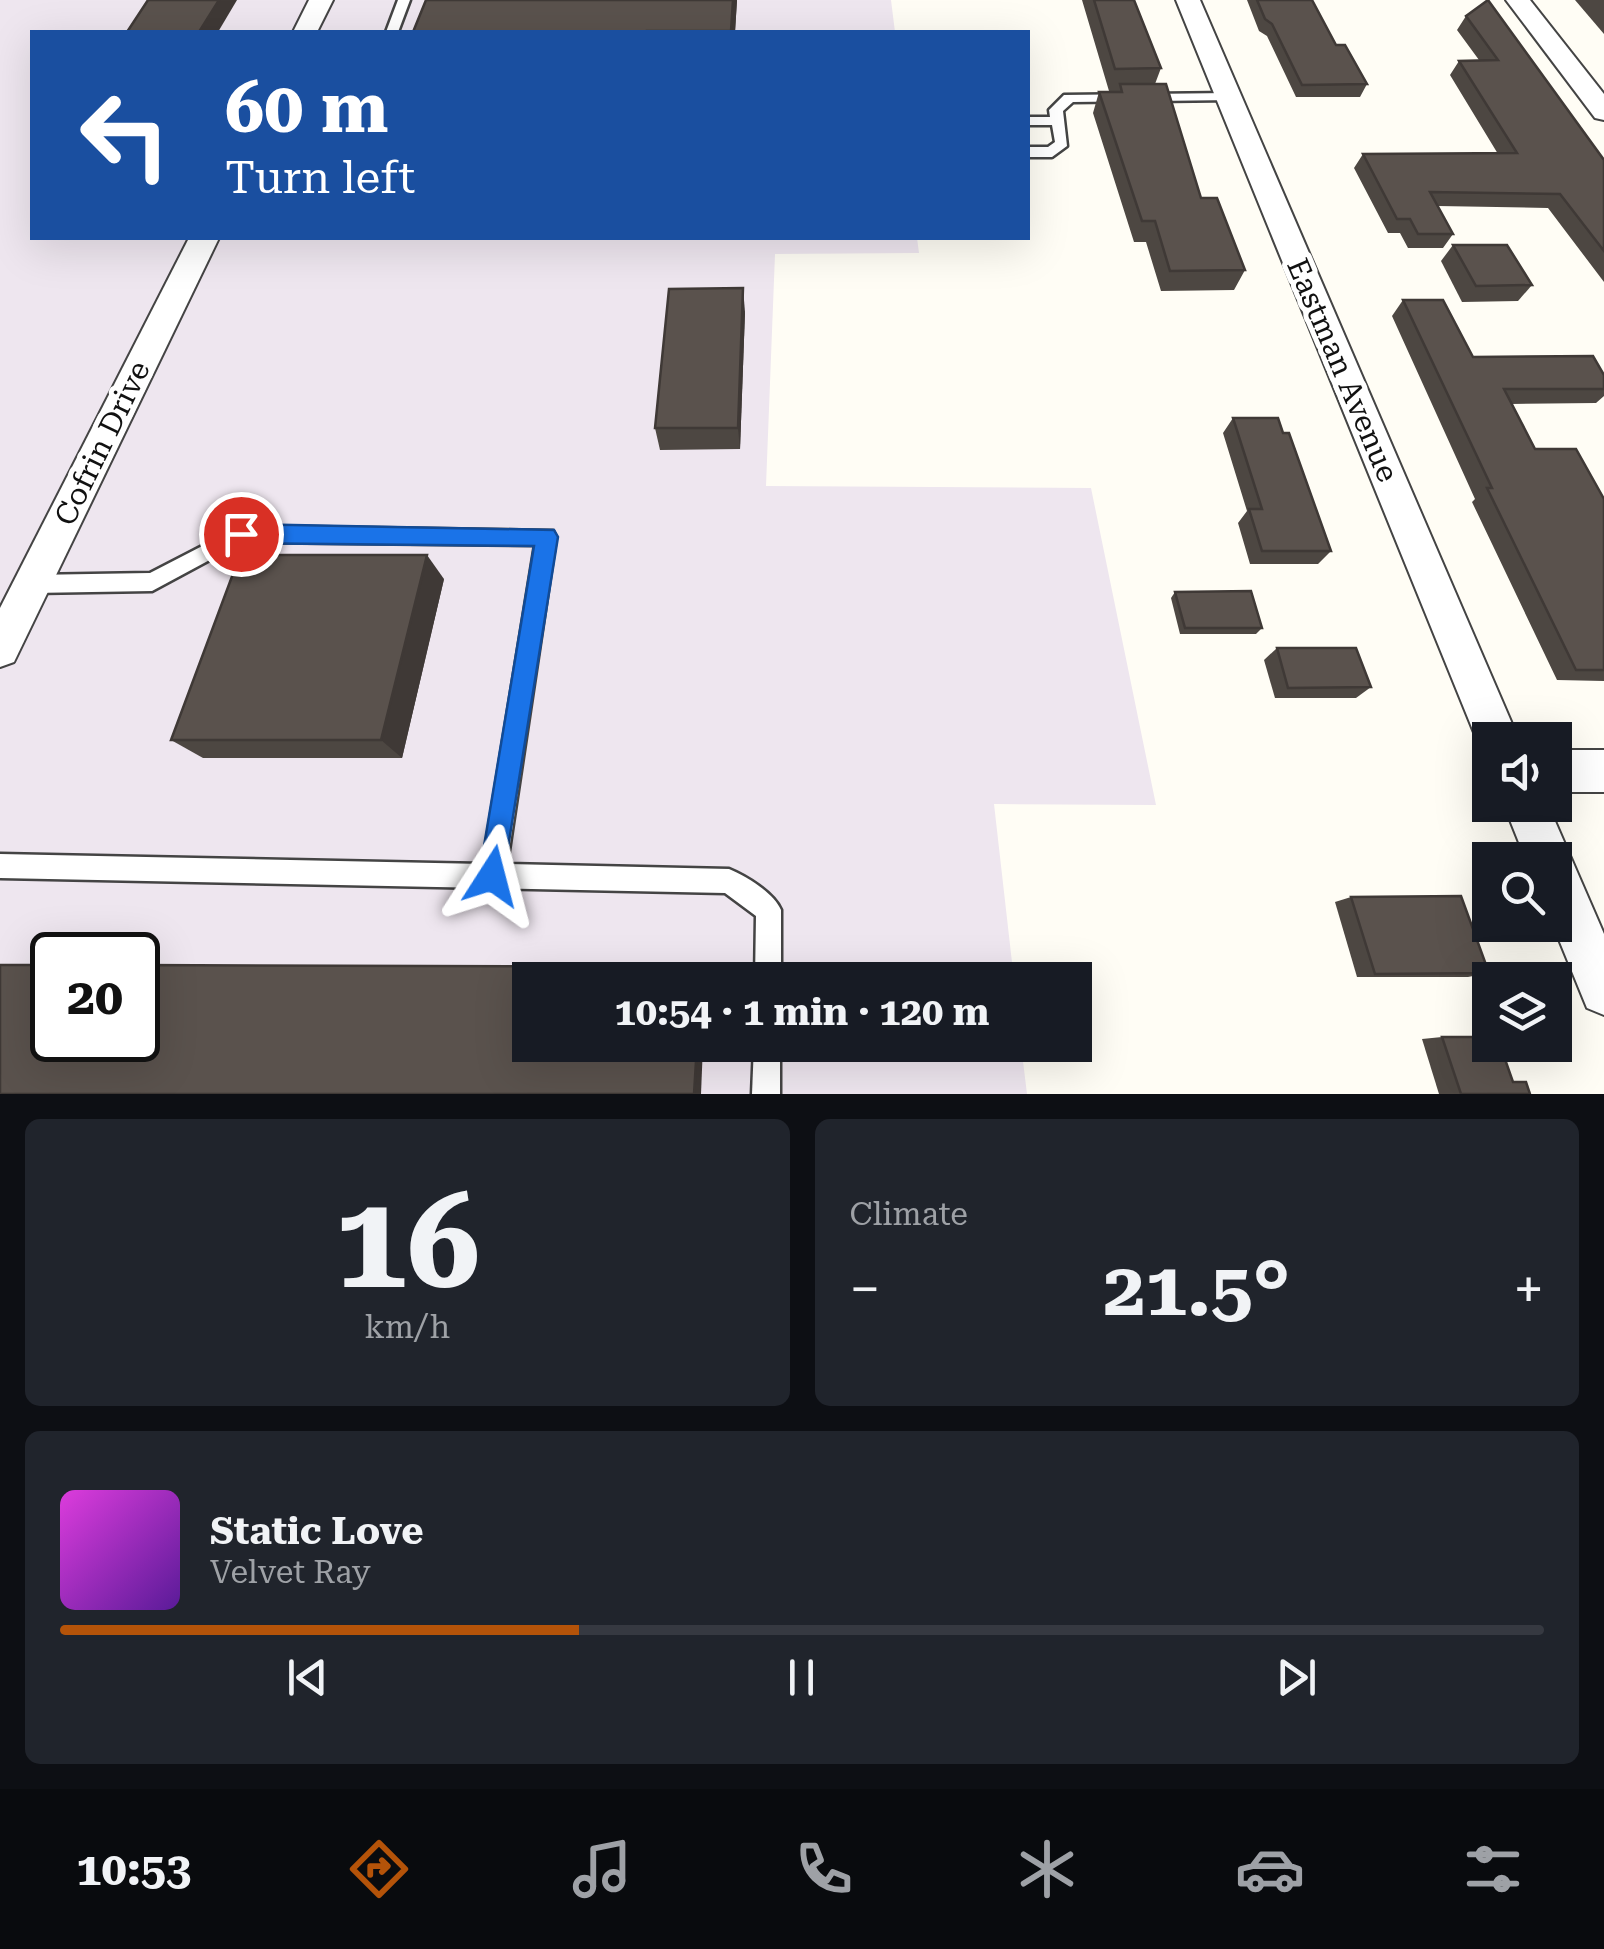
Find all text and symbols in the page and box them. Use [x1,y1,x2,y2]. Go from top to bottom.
text: 60 m [225,67,389,149]
icon: left [60,70,190,200]
text: Turn left [225,151,415,204]
street label: Eastman Avenue [1280,253,1406,487]
street label: Cofrin Drive [47,355,157,531]
pin [199,492,284,577]
icon: arrive [214,507,269,562]
map controls [1472,722,1572,1062]
button: sound [1472,722,1572,822]
position arrow [440,824,544,928]
button: search [1472,842,1572,942]
speed limit sign: 20 [30,932,160,1062]
button: layers [1472,962,1572,1062]
text: 10:54 · 1 min · 120 m [615,990,989,1034]
text: 16 [334,1166,480,1319]
text: Climate [850,1195,968,1233]
text: 21.5° [1103,1245,1290,1333]
text: − [850,1257,880,1321]
text: + [1513,1257,1544,1321]
text: km/h [364,1308,450,1346]
text: Static Love [210,1509,423,1553]
text: Velvet Ray [210,1553,371,1591]
icon: previous [280,1650,335,1705]
icon: pause [774,1650,829,1705]
icon: next [1269,1650,1324,1705]
icon: directions [344,1834,414,1904]
icon: music [567,1834,637,1904]
icon: phone [789,1834,859,1904]
icon: climate [1012,1834,1082,1904]
icon: car [1235,1834,1305,1904]
icon: filters [1458,1834,1528,1904]
text: 10:53 [76,1843,191,1896]

